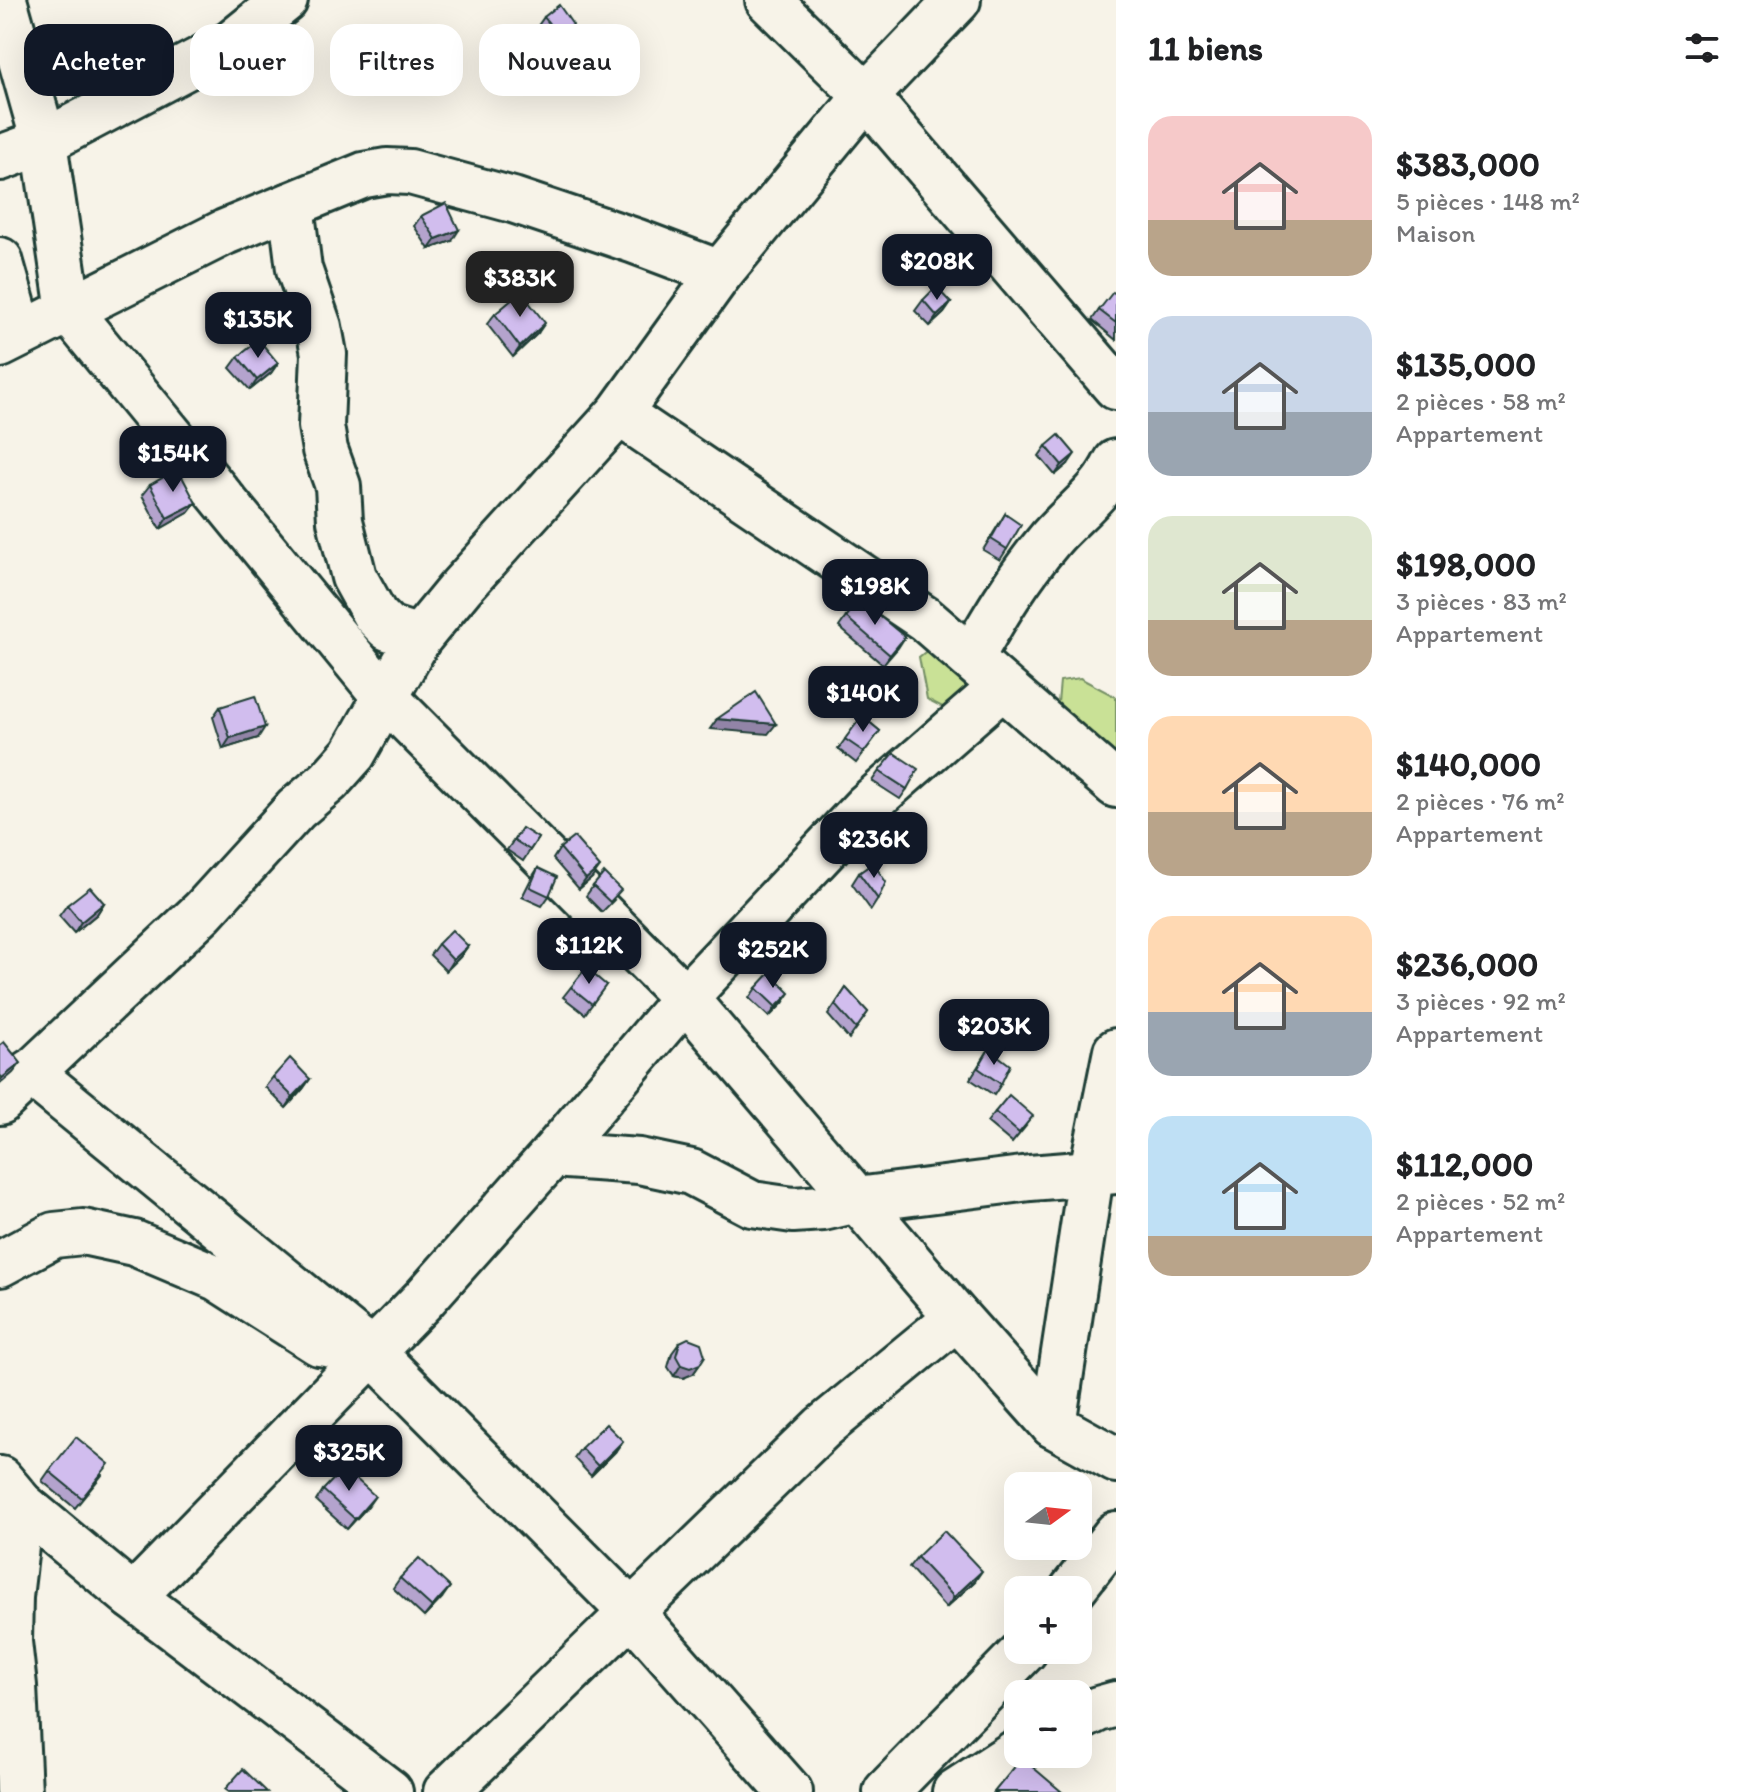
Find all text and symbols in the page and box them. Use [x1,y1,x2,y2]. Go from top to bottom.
chip: Acheter [24,24,174,96]
chip: Louer [190,24,314,96]
chip: Filtres [330,24,463,96]
chip: Nouveau [479,24,640,96]
icon: filters [1680,26,1724,70]
text: 11 biens [1148,28,1263,69]
text: $383,000 [1396,144,1540,185]
icon: home [1212,148,1308,244]
text: 5 pièces · 148 m² [1396,185,1580,217]
text: Maison [1396,217,1475,249]
pin: $208K [881,234,993,302]
text: $208K [900,244,974,276]
pin: $383K [464,251,576,319]
text: $383K [484,261,556,293]
pin: $135K [202,292,314,360]
text: $135K [223,302,293,334]
text: $135,000 [1396,344,1536,385]
icon: home [1212,348,1308,444]
text: 2 pièces · 58 m² [1396,385,1566,417]
text: Appartement [1396,417,1543,449]
pin: $154K [117,426,229,494]
text: $154K [137,436,209,468]
text: $198,000 [1396,544,1536,585]
icon: home [1212,548,1308,644]
pin: $198K [819,559,931,627]
text: $198K [840,569,910,601]
text: 3 pièces · 83 m² [1396,585,1567,617]
text: Appartement [1396,617,1543,649]
pin: $140K [807,666,919,734]
text: $140K [826,676,900,708]
text: $140,000 [1396,744,1541,785]
icon: home [1212,748,1308,844]
text: 2 pièces · 76 m² [1396,785,1565,817]
pin: $236K [818,812,930,880]
text: Appartement [1396,817,1543,849]
text: $236K [838,822,910,854]
pin: $112K [533,918,645,986]
pin: $252K [717,922,829,990]
text: $112K [555,928,623,960]
text: $252K [738,932,808,964]
text: $236,000 [1396,944,1539,985]
icon: home [1212,948,1308,1044]
text: 3 pièces · 92 m² [1396,985,1566,1017]
pin: $203K [938,999,1050,1067]
text: $203K [957,1009,1031,1041]
text: Appartement [1396,1017,1543,1049]
text: $112,000 [1396,1144,1534,1185]
icon: home [1212,1148,1308,1244]
text: 2 pièces · 52 m² [1396,1185,1565,1217]
text: Appartement [1396,1217,1543,1249]
pin: $325K [293,1425,405,1493]
text: $325K [313,1435,385,1467]
north arrow [1004,1472,1092,1560]
map controls [1004,1472,1092,1768]
button: + [1004,1576,1092,1664]
button: − [1004,1680,1092,1768]

